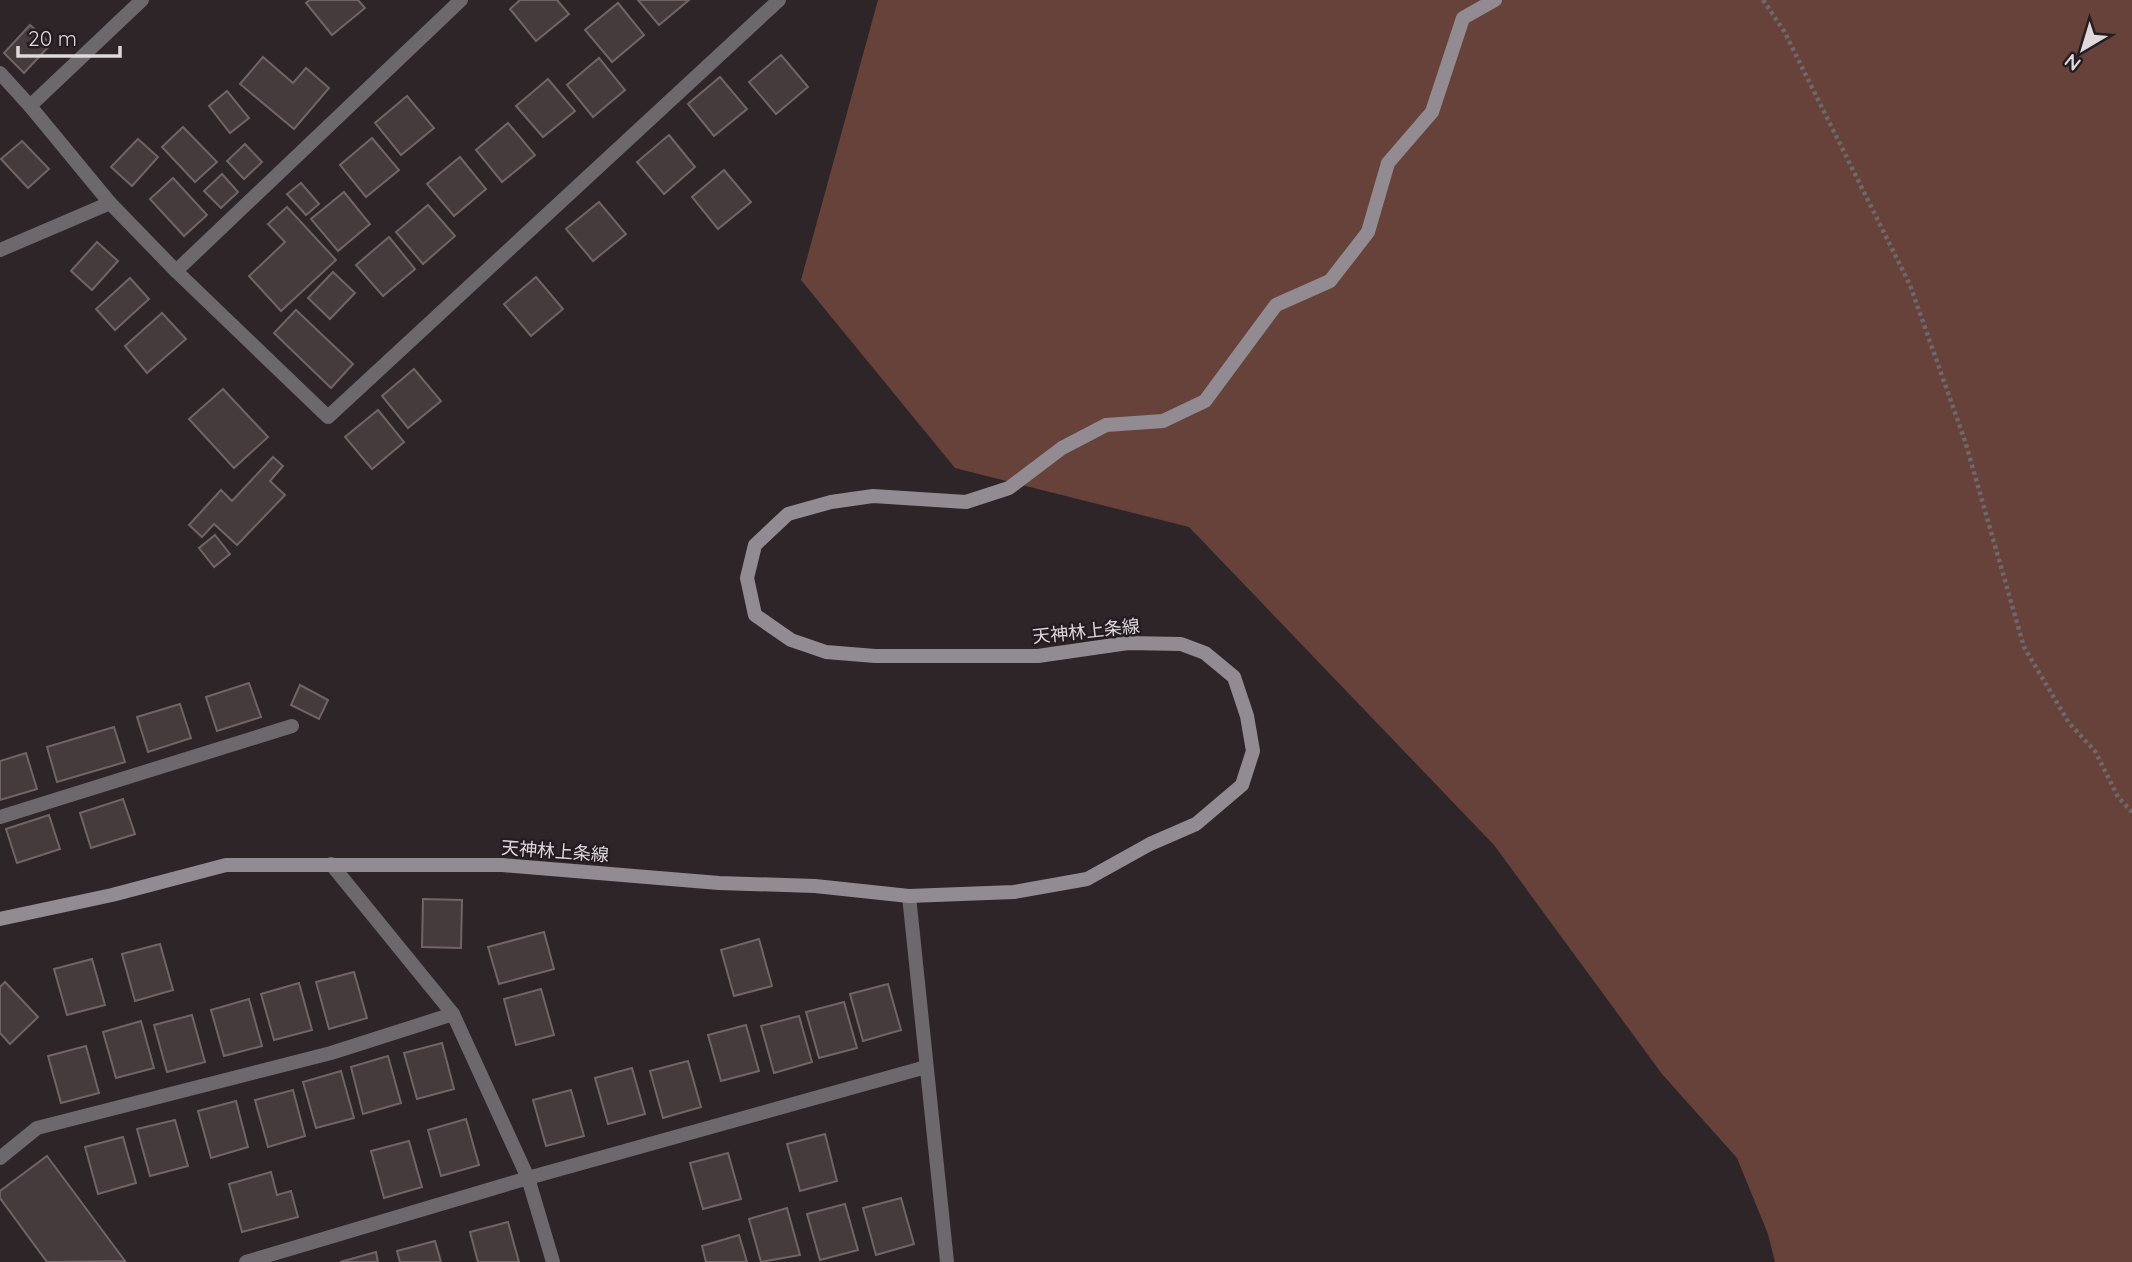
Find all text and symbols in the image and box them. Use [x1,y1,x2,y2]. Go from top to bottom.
scale bar [18,14,119,58]
north arrow [2048,14,2118,84]
text: 20 m [28,25,77,51]
text: N [2060,49,2085,76]
street label: 天神林上条線 [1031,614,1141,648]
street label: 天神林上条線 [500,836,610,866]

